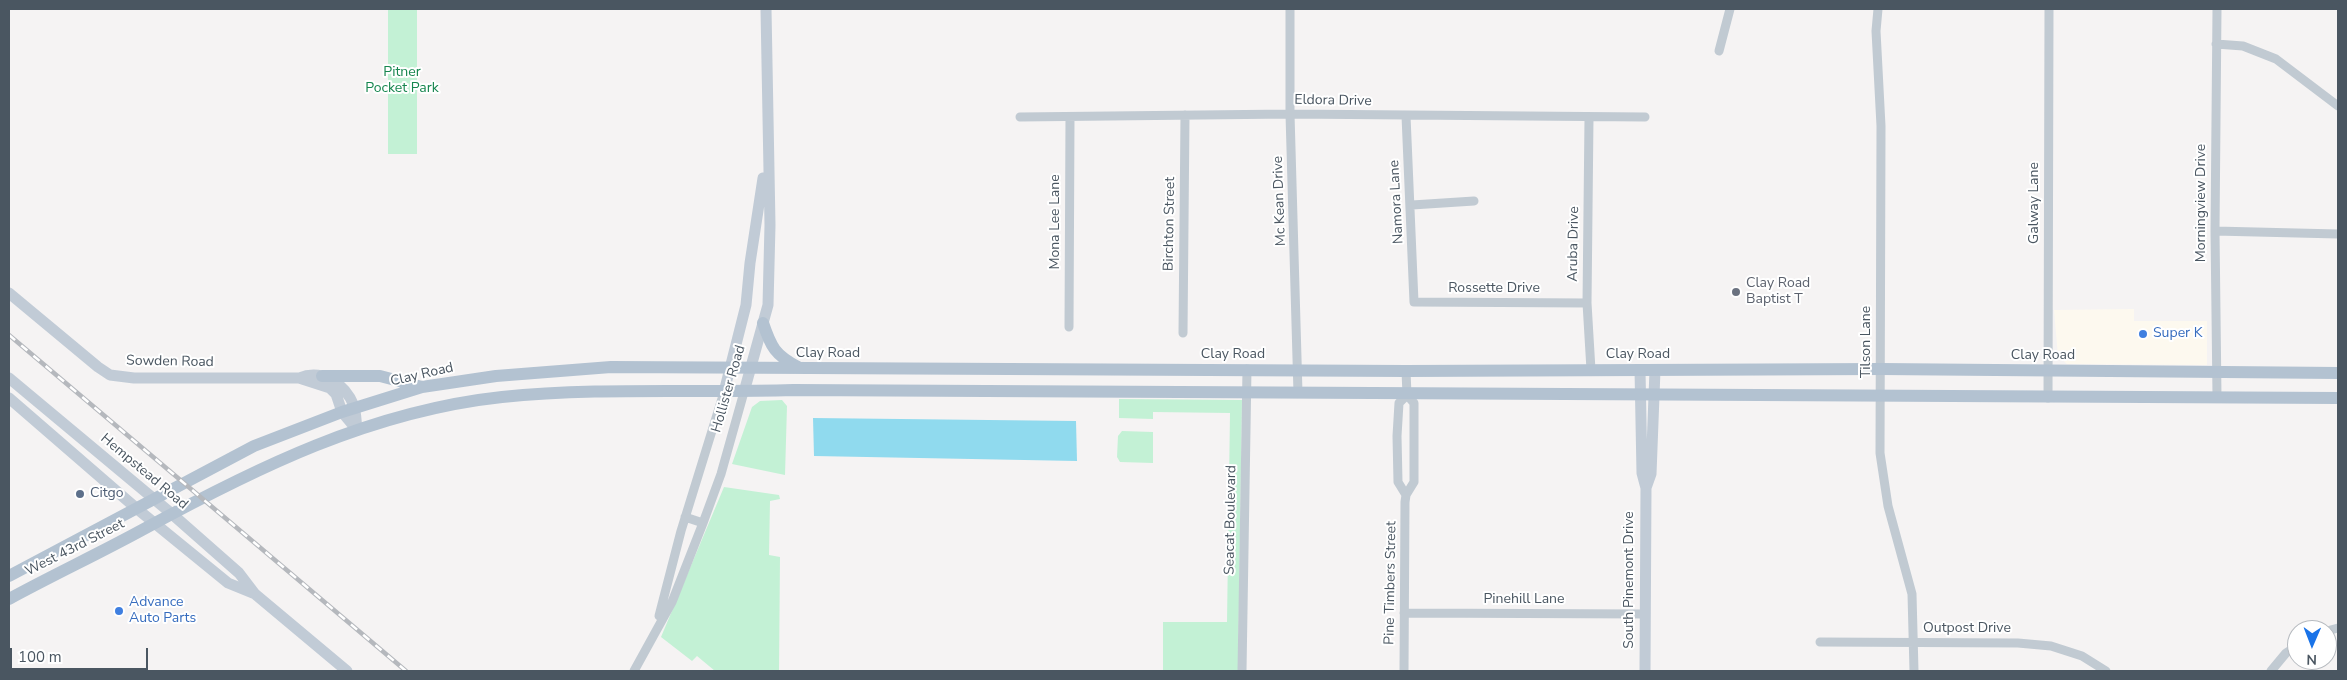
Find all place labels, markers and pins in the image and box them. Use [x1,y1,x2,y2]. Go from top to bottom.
place label: Clay Road Baptist T [1746,276,1810,308]
marker: Clay Road Baptist T [1730,286,1742,298]
place label: Super K [2153,326,2202,342]
marker: Super K [2137,328,2149,340]
place label: Citgo [90,486,123,502]
marker: Citgo [74,488,86,500]
place label: Advance Auto Parts [129,595,196,628]
marker: Advance Auto Parts [113,605,125,617]

